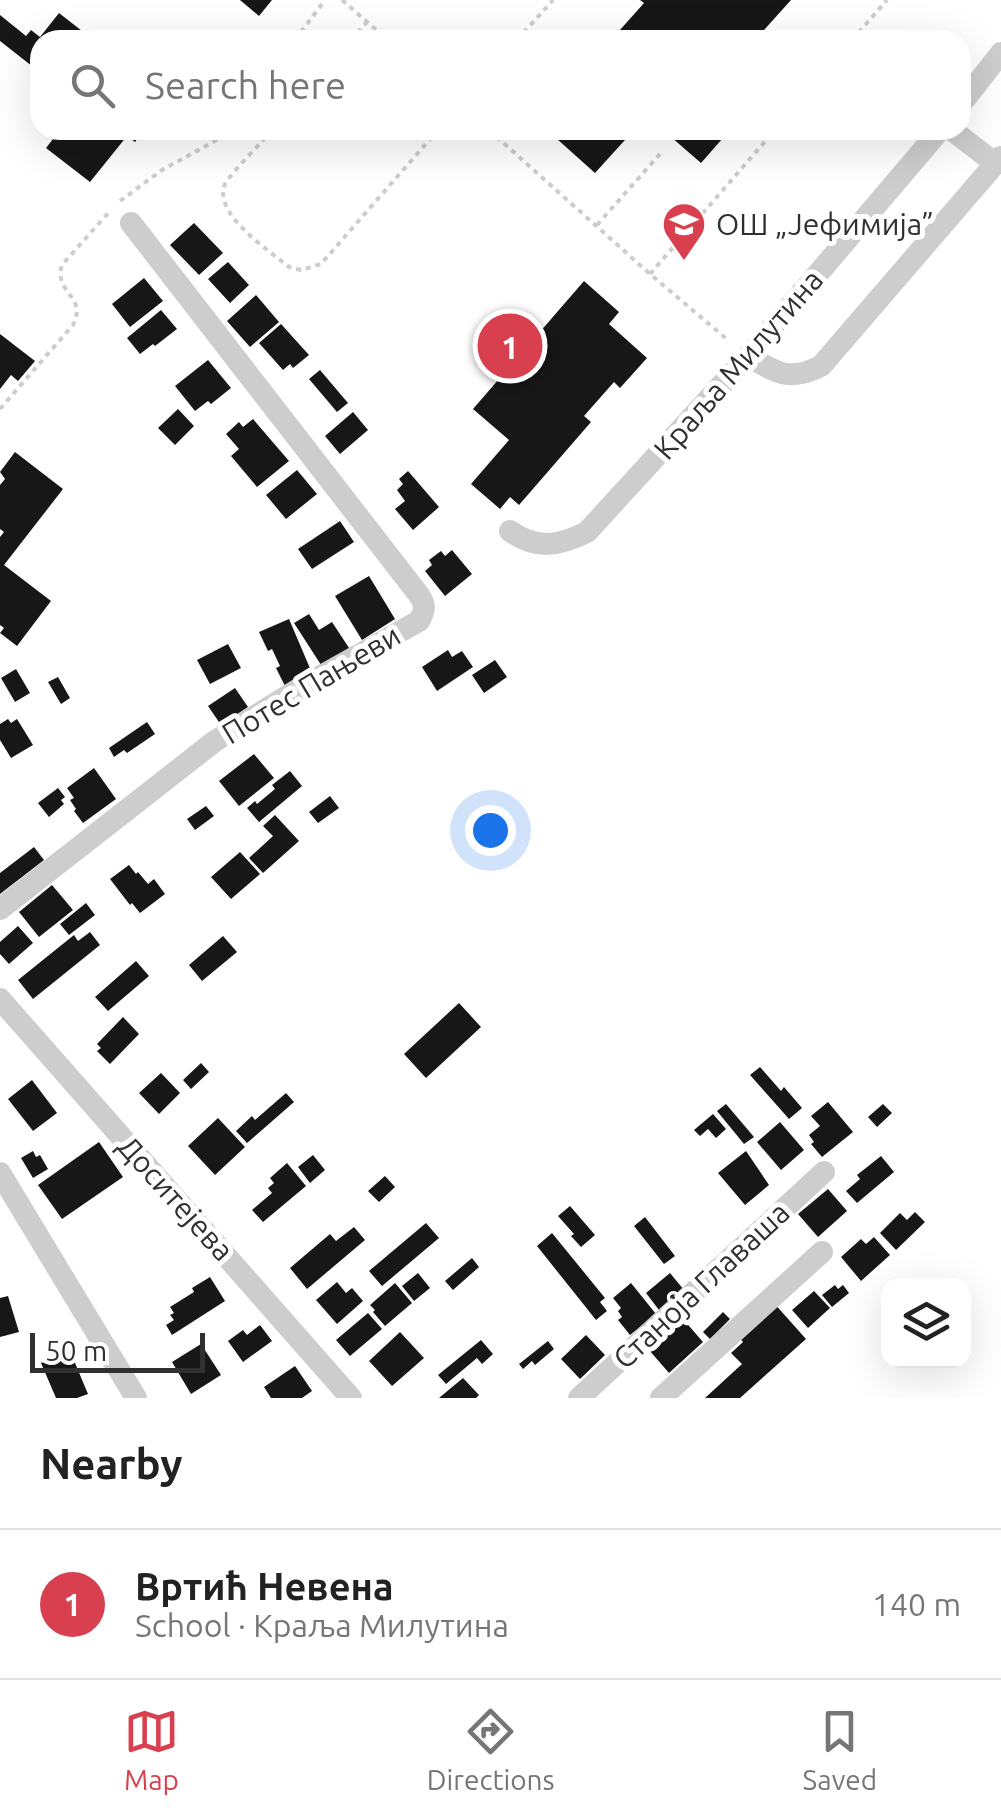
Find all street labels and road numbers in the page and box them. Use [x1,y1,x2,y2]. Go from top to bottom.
street label: Краља Милутина [647,262,829,466]
street label: Потес Пањеви [216,618,406,750]
street label: Доситејева [111,1129,241,1267]
street label: Станоја Главаша [606,1195,796,1375]

